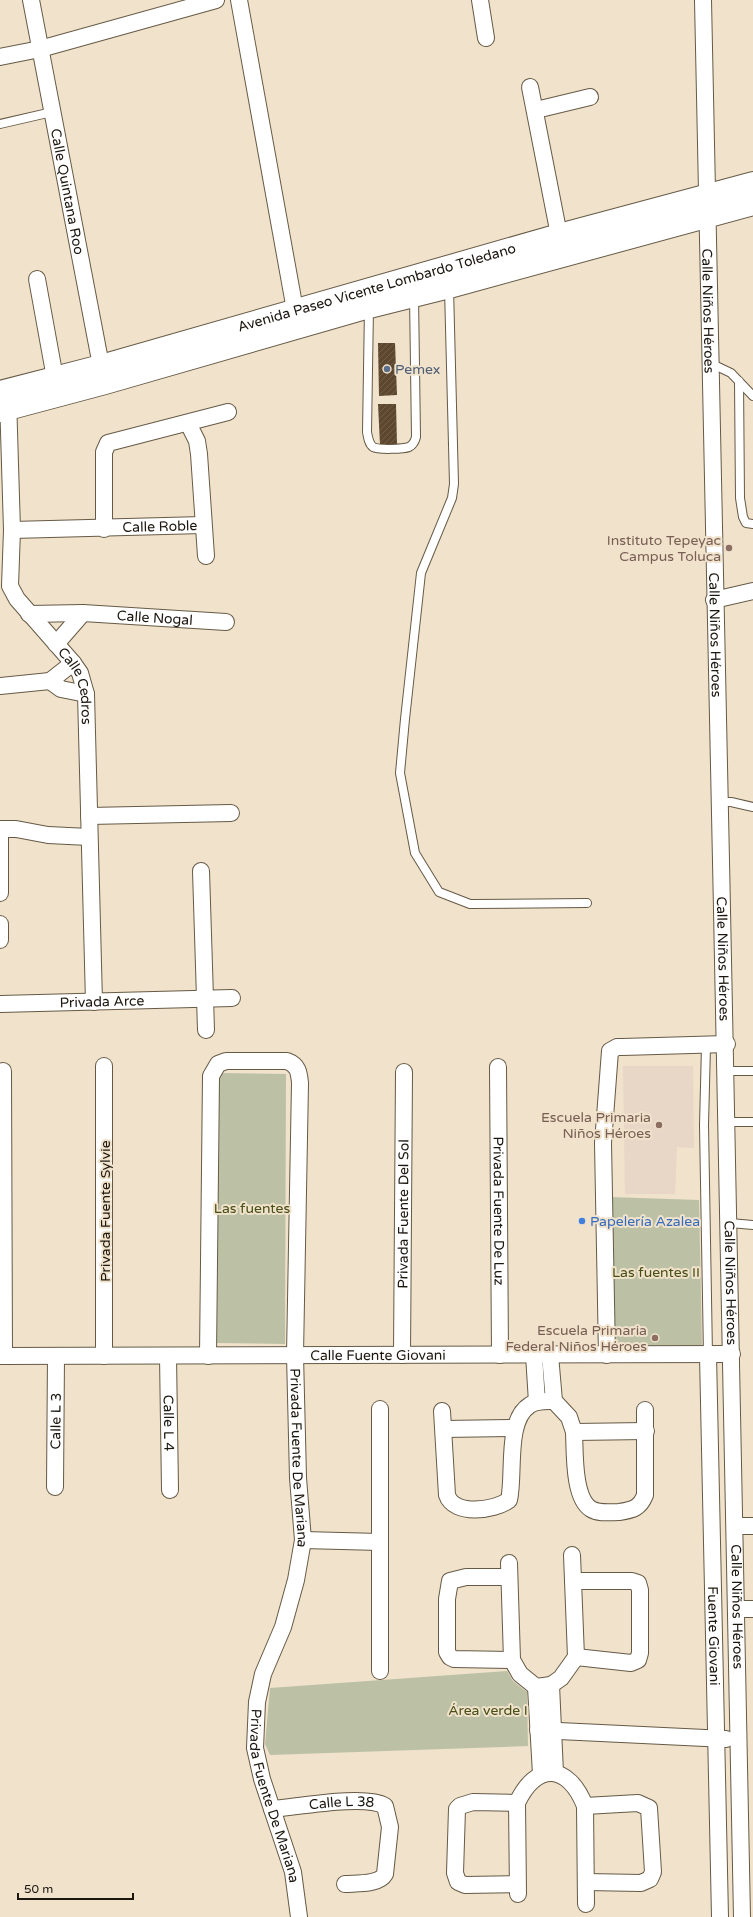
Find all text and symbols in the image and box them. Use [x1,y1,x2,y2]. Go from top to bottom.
street label: Calle Quintana Roo [47,127,88,256]
street label: Avenida Paseo Vicente Lombardo Toledano [236,240,518,335]
street label: Calle Niños Héroes [698,248,718,374]
place label: Pemex [395,361,440,378]
marker: Pemex [382,364,392,374]
street label: Calle Roble [122,517,198,536]
place label: Instituto Tepeyac Campus Toluca [607,532,721,565]
marker: Instituto Tepeyac Campus Toluca [724,543,734,553]
street label: Calle Niños Héroes [705,572,725,698]
street label: Calle Nogal [116,607,193,629]
street label: Calle Cedros [54,644,95,725]
street label: Calle Niños Héroes [713,896,733,1022]
street label: Privada Arce [59,992,145,1011]
place label: Escuela Primaria Niños Héroes [541,1109,651,1142]
marker: Escuela Primaria Niños Héroes [654,1120,664,1130]
street label: Privada Fuente De Luz [489,1137,508,1286]
street label: Privada Fuente Del Sol [394,1139,413,1289]
street label: Privada Fuente Sylvie [97,1140,114,1282]
park label: Las fuentes [214,1200,290,1217]
place label: Papelería Azalea [590,1213,700,1230]
marker: Papelería Azalea [577,1216,587,1226]
street label: Calle Niños Héroes [720,1220,740,1346]
park label: Las fuentes II [612,1264,700,1281]
place label: Escuela Primaria Federal Niños Héroes [505,1322,647,1355]
marker: Escuela Primaria Federal Niños Héroes [650,1333,660,1343]
street label: Calle Fuente Giovani [310,1347,446,1364]
street label: Privada Fuente De Mariana [286,1368,311,1549]
street label: Calle L 3 [47,1393,65,1449]
street label: Calle L 4 [160,1395,177,1452]
street label: Calle Niños Héroes [727,1544,747,1669]
street label: Fuente Giovani [704,1586,723,1686]
park label: Área verde I [448,1702,528,1719]
street label: Privada Fuente De Mariana [246,1708,302,1884]
street label: Calle L 38 [308,1793,375,1813]
scale bar [18,1875,133,1901]
text: 50 m [24,1882,53,1896]

